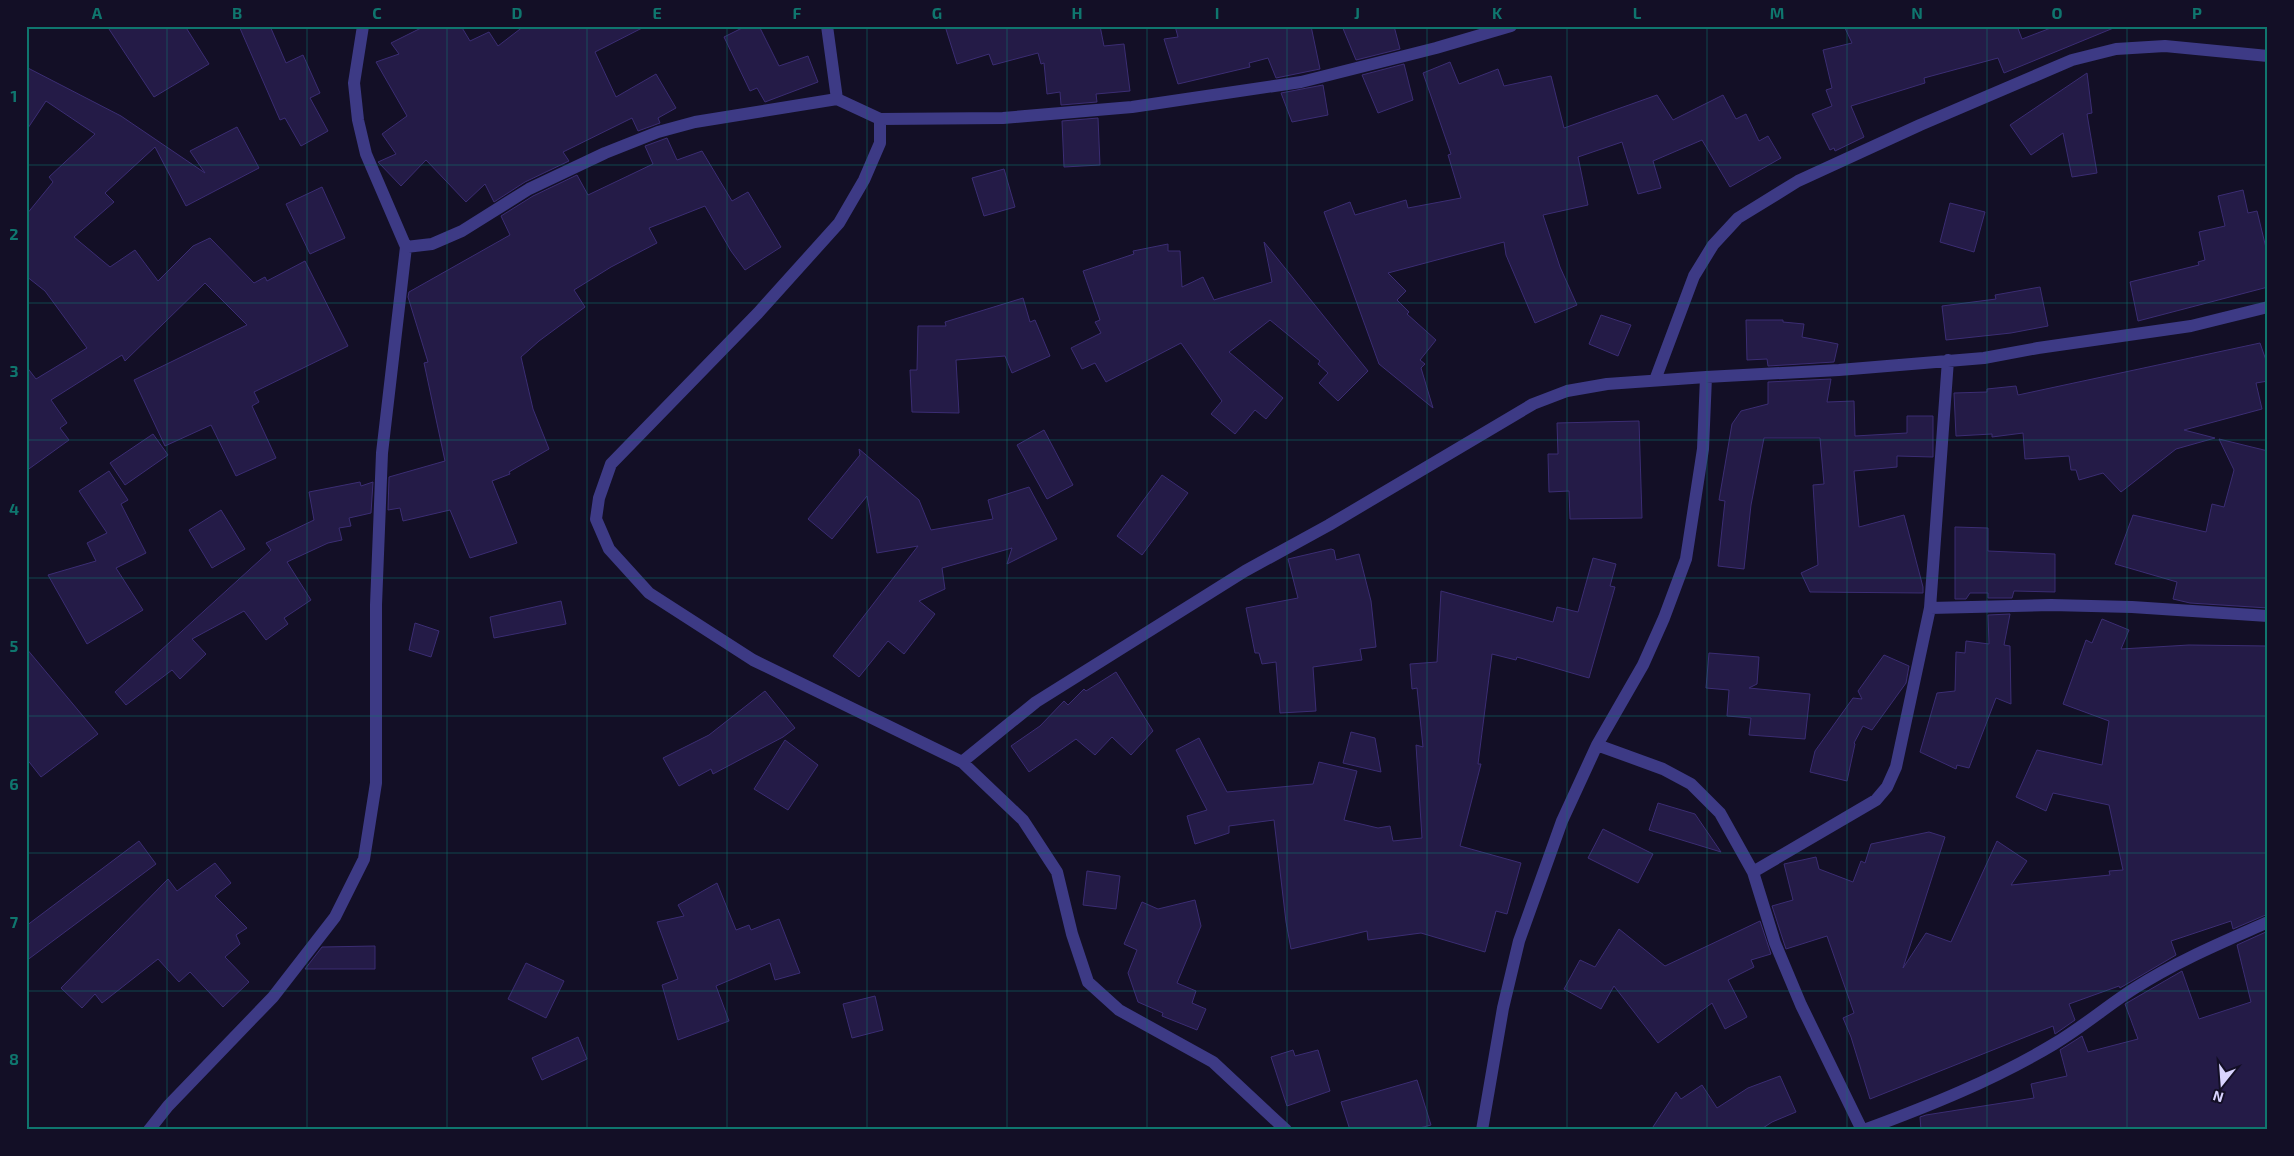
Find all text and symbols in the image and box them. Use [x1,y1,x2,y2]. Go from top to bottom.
text: A [92,3,103,22]
text: B [232,3,242,22]
text: C [372,3,382,22]
text: D [512,3,523,22]
text: E [652,3,662,22]
text: F [793,3,802,22]
text: G [932,3,942,22]
text: H [1071,3,1083,22]
text: I [1215,3,1219,22]
text: J [1354,3,1360,22]
text: K [1492,3,1503,22]
text: L [1633,3,1642,22]
text: M [1770,3,1784,22]
text: N [1911,3,1923,22]
text: O [2051,3,2063,22]
text: P [2192,3,2202,22]
text: 1 [11,86,17,105]
text: 2 [9,224,19,243]
text: 3 [9,361,19,380]
text: 4 [9,499,19,518]
text: 5 [10,636,19,655]
text: 6 [9,774,19,793]
text: 7 [10,912,19,931]
text: 8 [9,1049,19,1068]
north arrow [2196,1058,2246,1108]
text: N [2211,1087,2225,1107]

